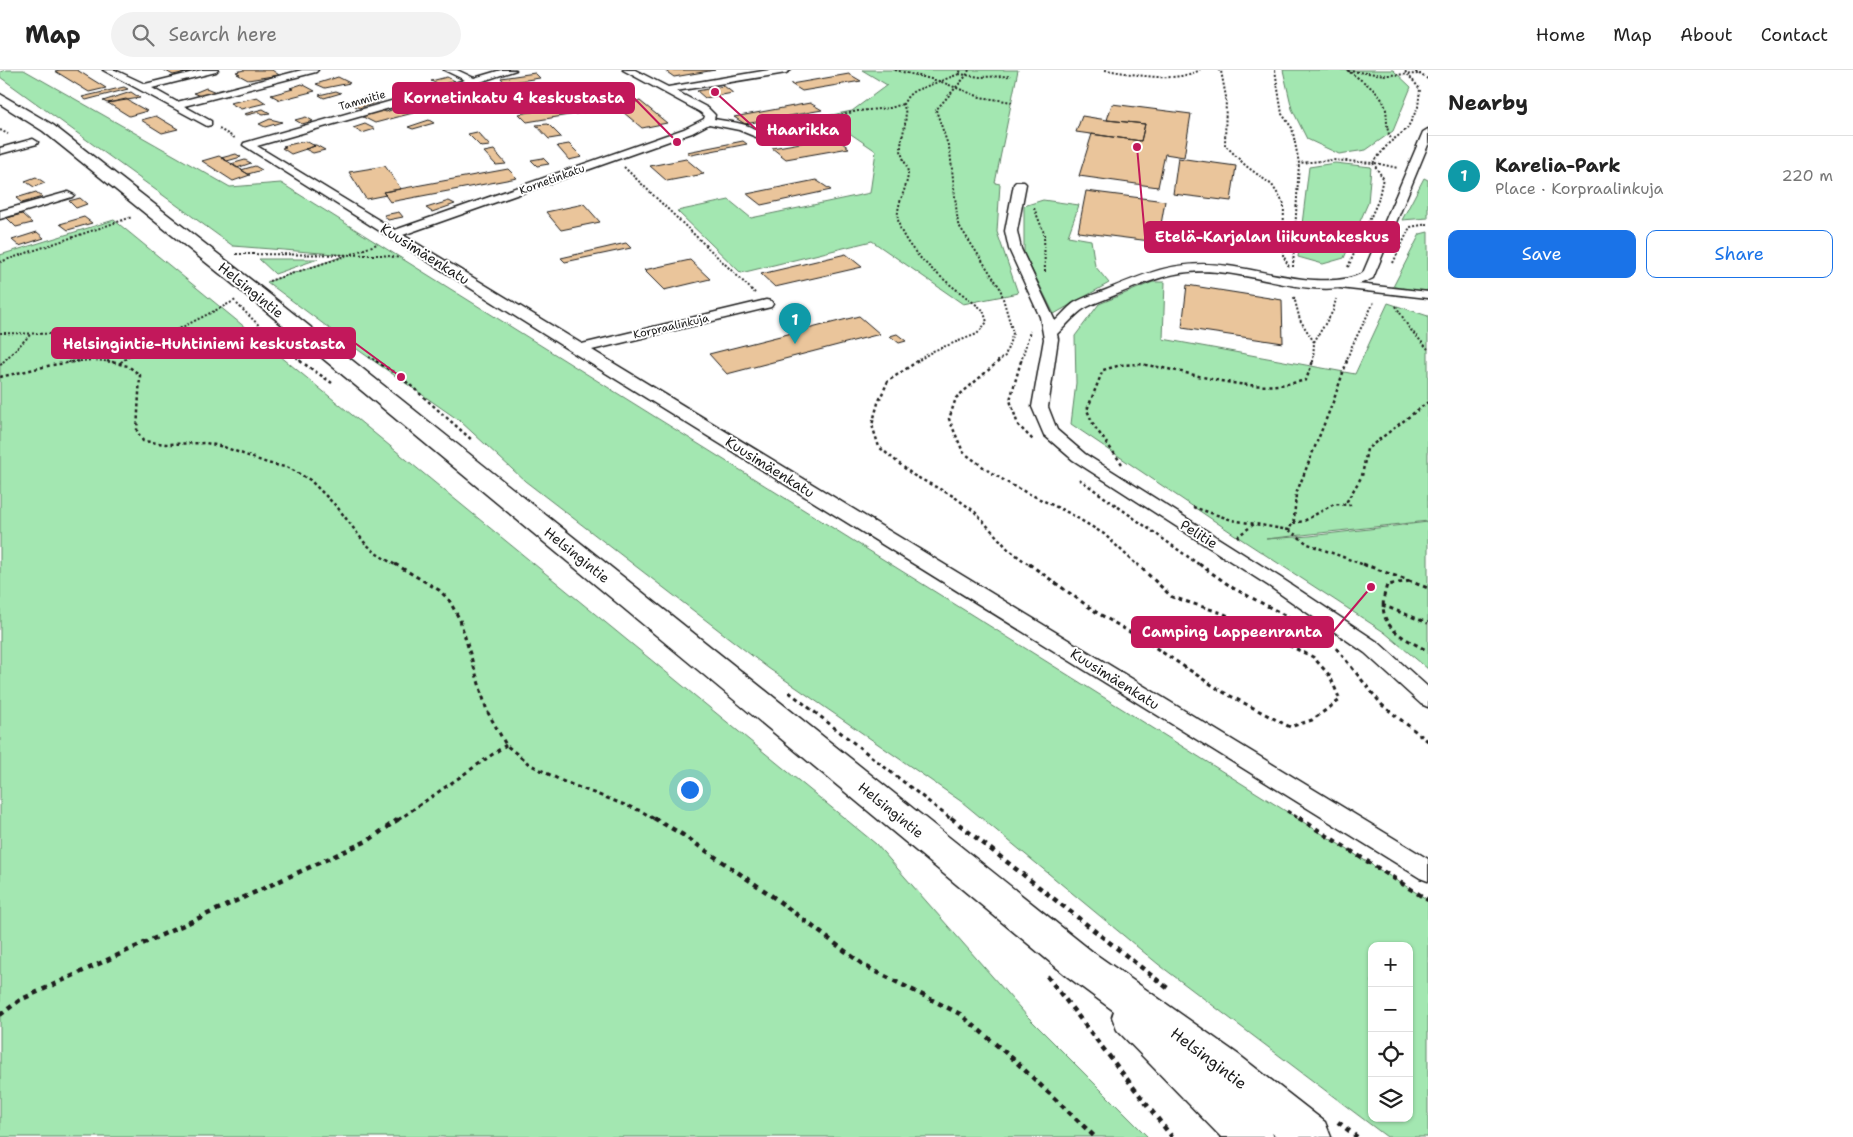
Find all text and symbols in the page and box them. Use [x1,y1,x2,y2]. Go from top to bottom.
search box [111,12,461,57]
text: Map [25,19,81,51]
icon: search [129,21,157,49]
text: Search here [169,22,277,47]
text: Home [1536,23,1585,47]
text: Map [1613,23,1652,47]
text: About [1680,23,1733,47]
text: Contact [1761,23,1828,47]
callout: Kornetinkatu 4 keskustasta [393,83,634,113]
street label: Tammitie [337,87,387,114]
text: Kornetinkatu 4 keskustasta [404,88,625,108]
text: Nearby [1448,89,1528,117]
callout: Haarikka [757,115,850,145]
text: Haarikka [767,120,840,140]
text: Karelia-Park [1495,153,1621,178]
street label: Kornetinkatu [517,161,587,198]
text: 1 [1460,165,1468,186]
text: 220 m [1781,165,1833,186]
text: Place · Korpraalinkuja [1495,178,1664,199]
street label: Kuusimäenkatu [377,219,473,289]
callout: Etelä-Karjalan liikuntakeskus [1145,222,1399,252]
text: Etelä-Karjalan liikuntakeskus [1155,227,1389,247]
button: Save [1448,230,1636,278]
button: Share [1646,230,1833,278]
street label: Helsingintie [215,258,287,322]
pin: 1 [779,303,811,344]
street label: Korpraalinkuja [632,310,711,342]
callout: Helsingintie-Huhtiniemi keskustasta [52,328,355,358]
text: Helsingintie-Huhtiniemi keskustasta [63,334,346,354]
street label: Kuusimäenkatu [722,432,818,502]
street label: Pelitie [1177,516,1221,552]
street label: Helsingintie [541,523,613,587]
callout: Camping Lappeenranta [1132,617,1333,647]
text: Camping Lappeenranta [1142,622,1323,642]
street label: Kuusimäenkatu [1067,644,1163,714]
your location [677,777,703,803]
street label: Helsingintie [855,778,927,842]
map controls [1368,942,1413,1122]
button: + [1368,942,1413,987]
button: − [1368,987,1413,1032]
street label: Helsingintie [1166,1023,1251,1094]
button: locate [1368,1032,1413,1077]
button: layers [1368,1077,1413,1122]

